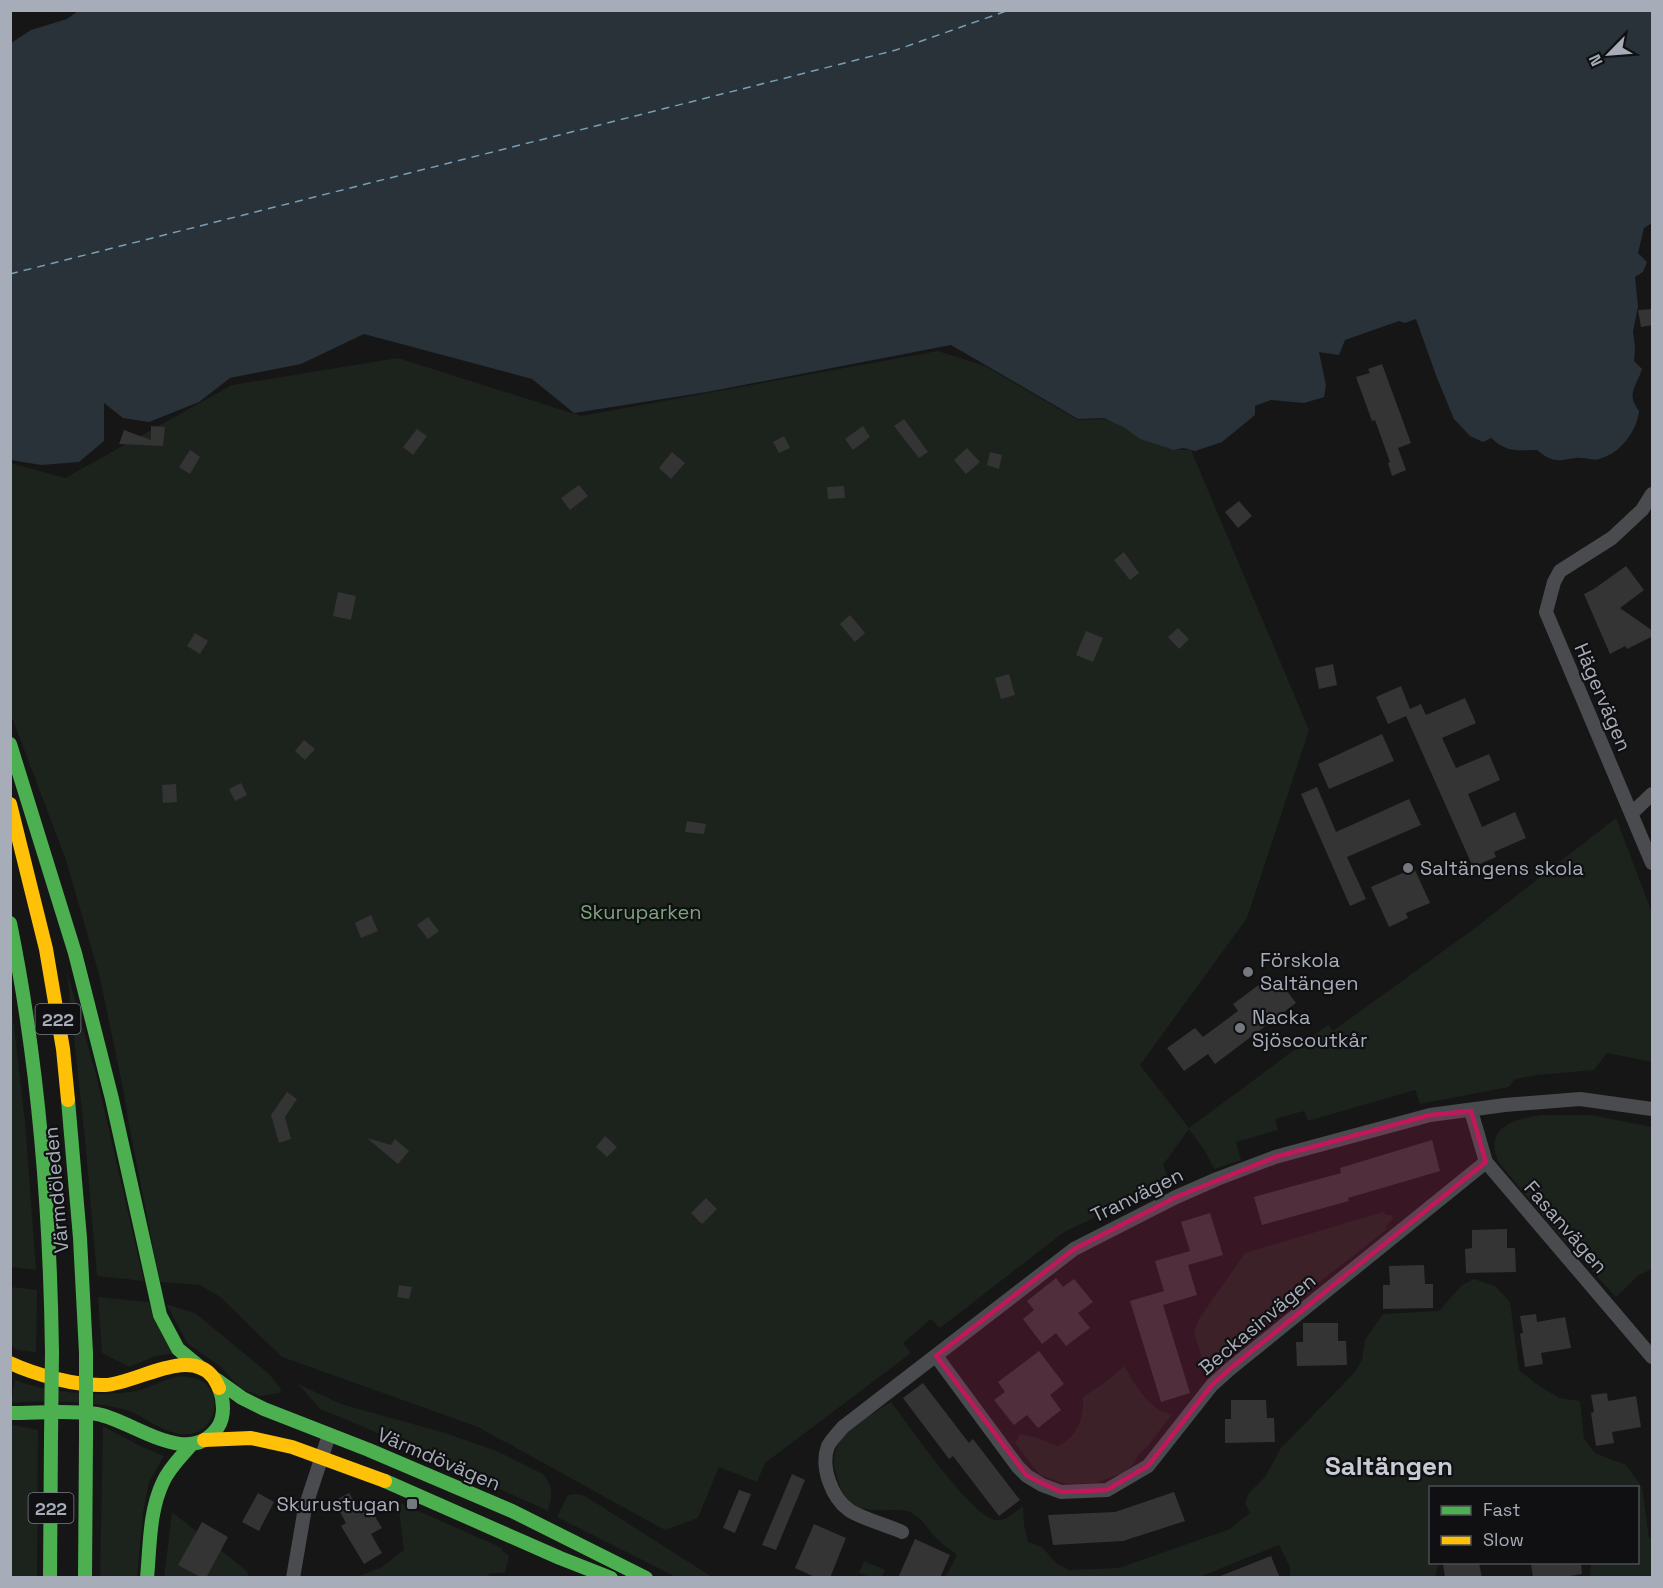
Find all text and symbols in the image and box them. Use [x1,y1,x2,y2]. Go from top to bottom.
north arrow [1579,24,1639,84]
text: N [1584,51,1608,69]
street label: Hägervägen [1569,639,1637,755]
place label: Saltängens skola [1420,855,1584,881]
marker: Saltängens skola [1401,861,1415,875]
park label: Skuruparken [580,899,702,925]
place label: Förskola Saltängen [1260,947,1359,996]
marker: Förskola Saltängen [1241,965,1255,979]
road number: 222 [36,1004,80,1034]
place label: Nacka Sjöscoutkår [1252,1004,1367,1053]
marker: Nacka Sjöscoutkår [1233,1021,1247,1035]
street label: Värmdöleden [38,1126,74,1254]
street label: Tranvägen [1087,1161,1187,1229]
street label: Fasanvägen [1519,1175,1613,1279]
street label: Beckasinvägen [1193,1267,1321,1381]
street label: Värmdövägen [373,1421,505,1497]
district label: Saltängen [1325,1449,1453,1483]
legend [1429,1486,1639,1564]
place label: Skurustugan [277,1491,400,1517]
road number: 222 [28,1493,74,1523]
marker: Skurustugan [405,1497,419,1511]
text: Fast [1483,1498,1520,1521]
text: Slow [1483,1528,1524,1551]

